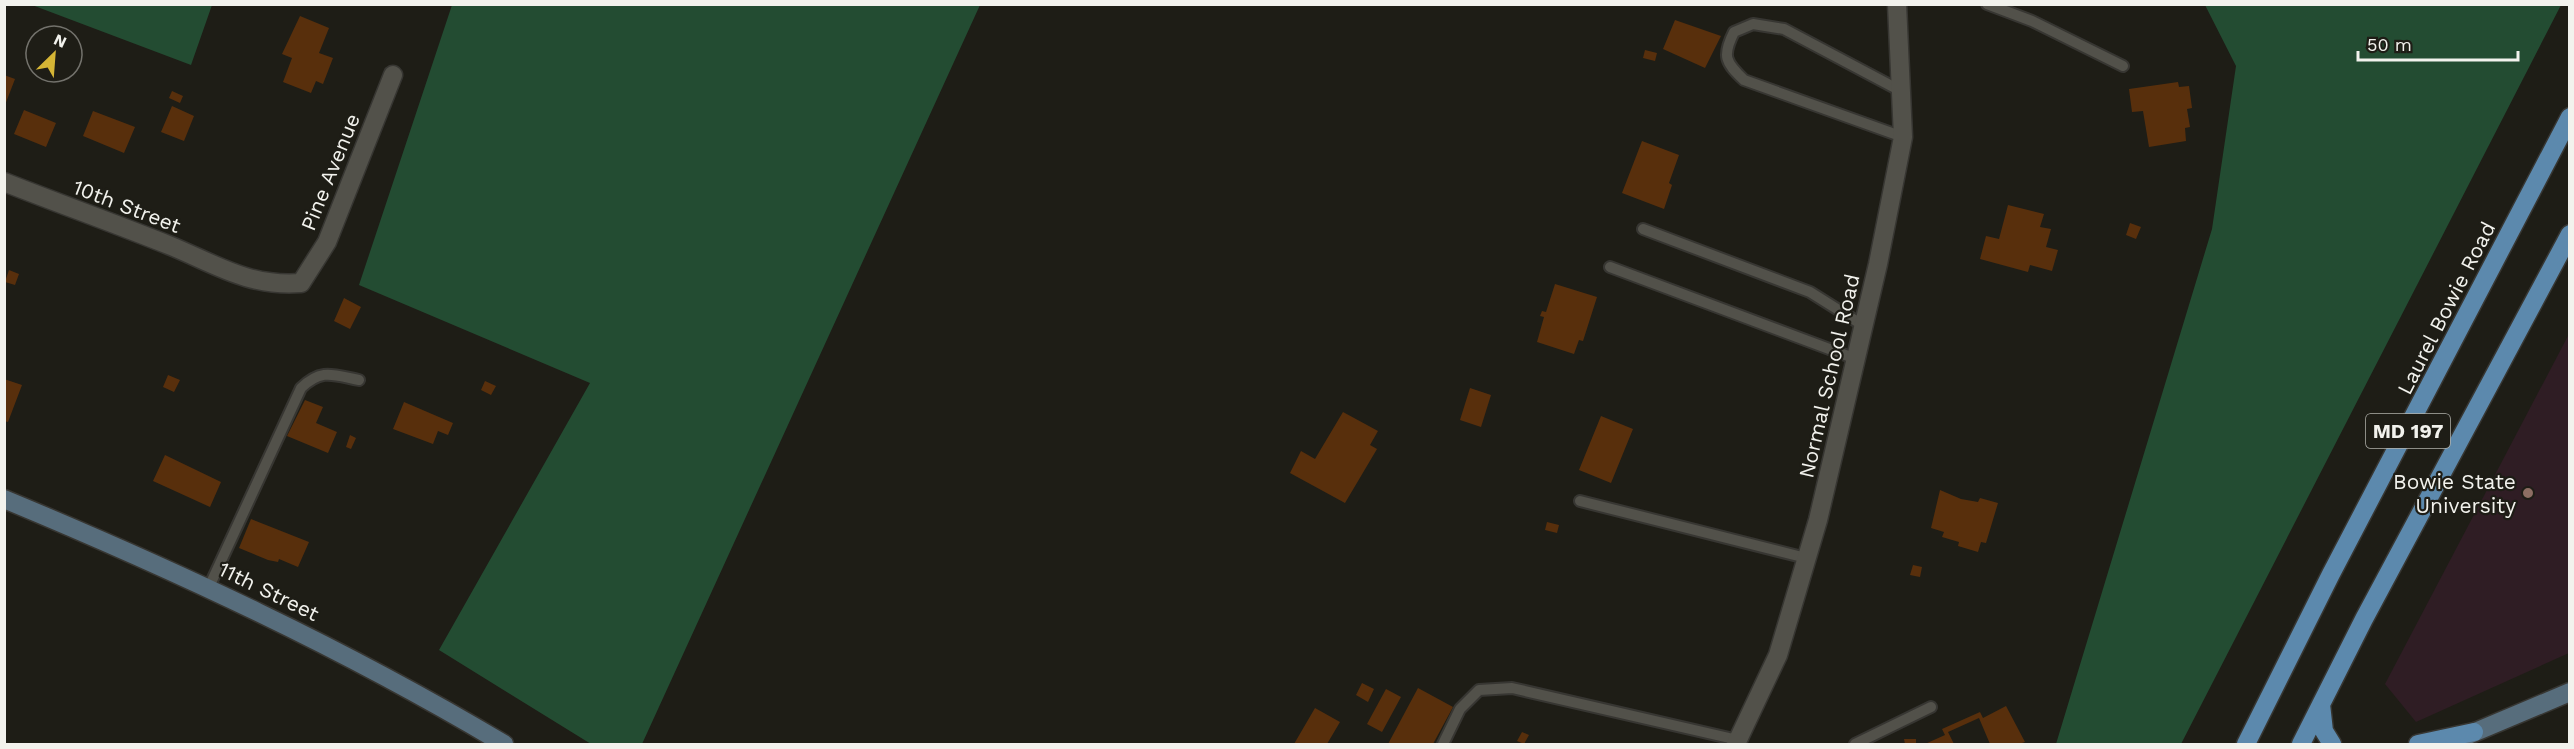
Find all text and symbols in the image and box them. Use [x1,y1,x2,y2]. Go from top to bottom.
north arrow [24,24,84,84]
scale bar [2358,24,2518,62]
text: N [51,30,70,52]
text: 50 m [2367,34,2412,55]
street label: Pine Avenue [295,110,365,234]
street label: 10th Street [70,174,185,238]
street label: Laurel Bowie Road [2392,218,2500,398]
street label: Normal School Road [1793,272,1865,480]
road number: MD 197 [2366,414,2450,448]
place label: Bowie State University [2393,469,2516,518]
marker: Bowie State University [2521,486,2535,500]
street label: 11th Street [215,556,323,626]

